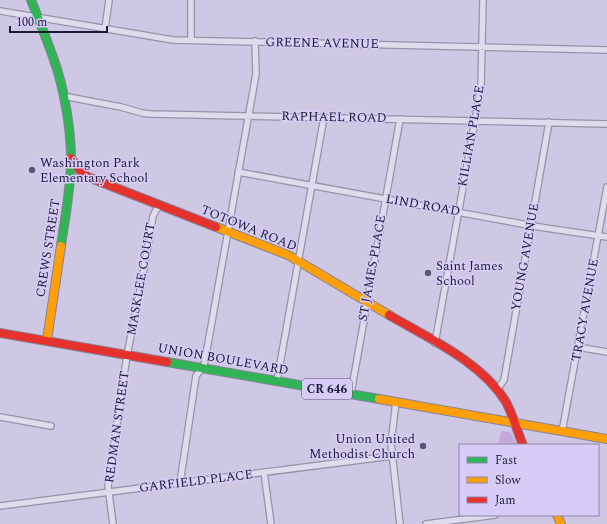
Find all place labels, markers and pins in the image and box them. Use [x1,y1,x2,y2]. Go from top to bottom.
place label: Washington Park Elementary School [40,153,148,188]
marker: Washington Park Elementary School [27,165,37,175]
place label: Saint James School [436,256,503,291]
marker: Saint James School [423,268,433,278]
place label: Union United Methodist Church [309,429,415,464]
marker: Union United Methodist Church [418,441,428,451]

